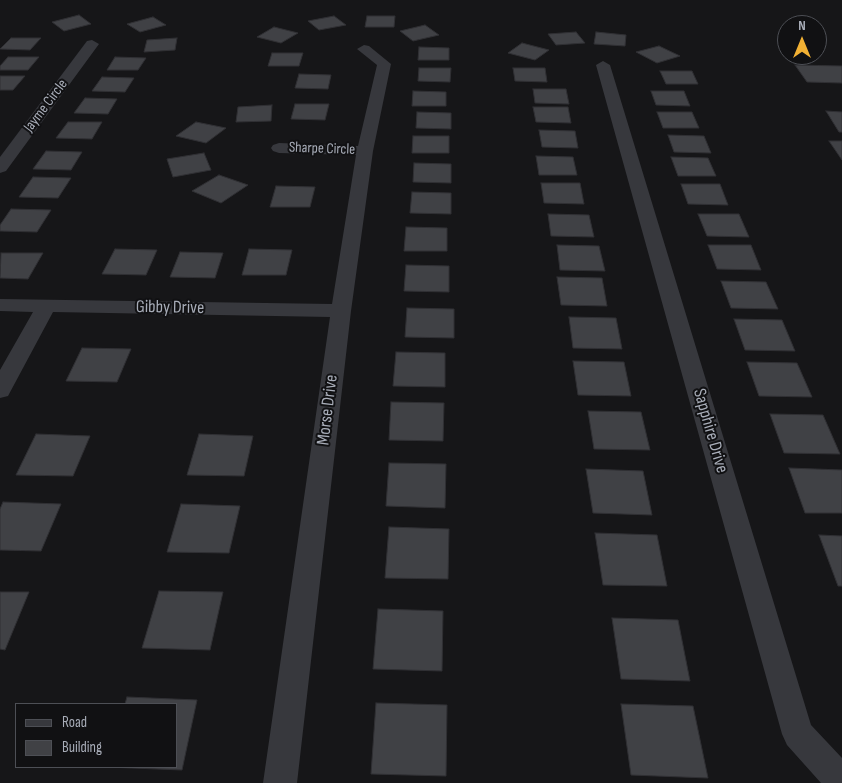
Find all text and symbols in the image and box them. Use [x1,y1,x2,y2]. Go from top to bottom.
north arrow [777,15,827,65]
text: N [798,17,806,34]
street label: Jayme Circle [20,76,72,136]
street label: Sharpe Circle [288,139,356,159]
street label: Gibby Drive [136,297,204,319]
street label: Morse Drive [313,373,343,447]
street label: Sapphire Drive [688,386,732,476]
legend [15,703,178,768]
text: Road [62,713,87,732]
text: Building [62,738,102,757]

